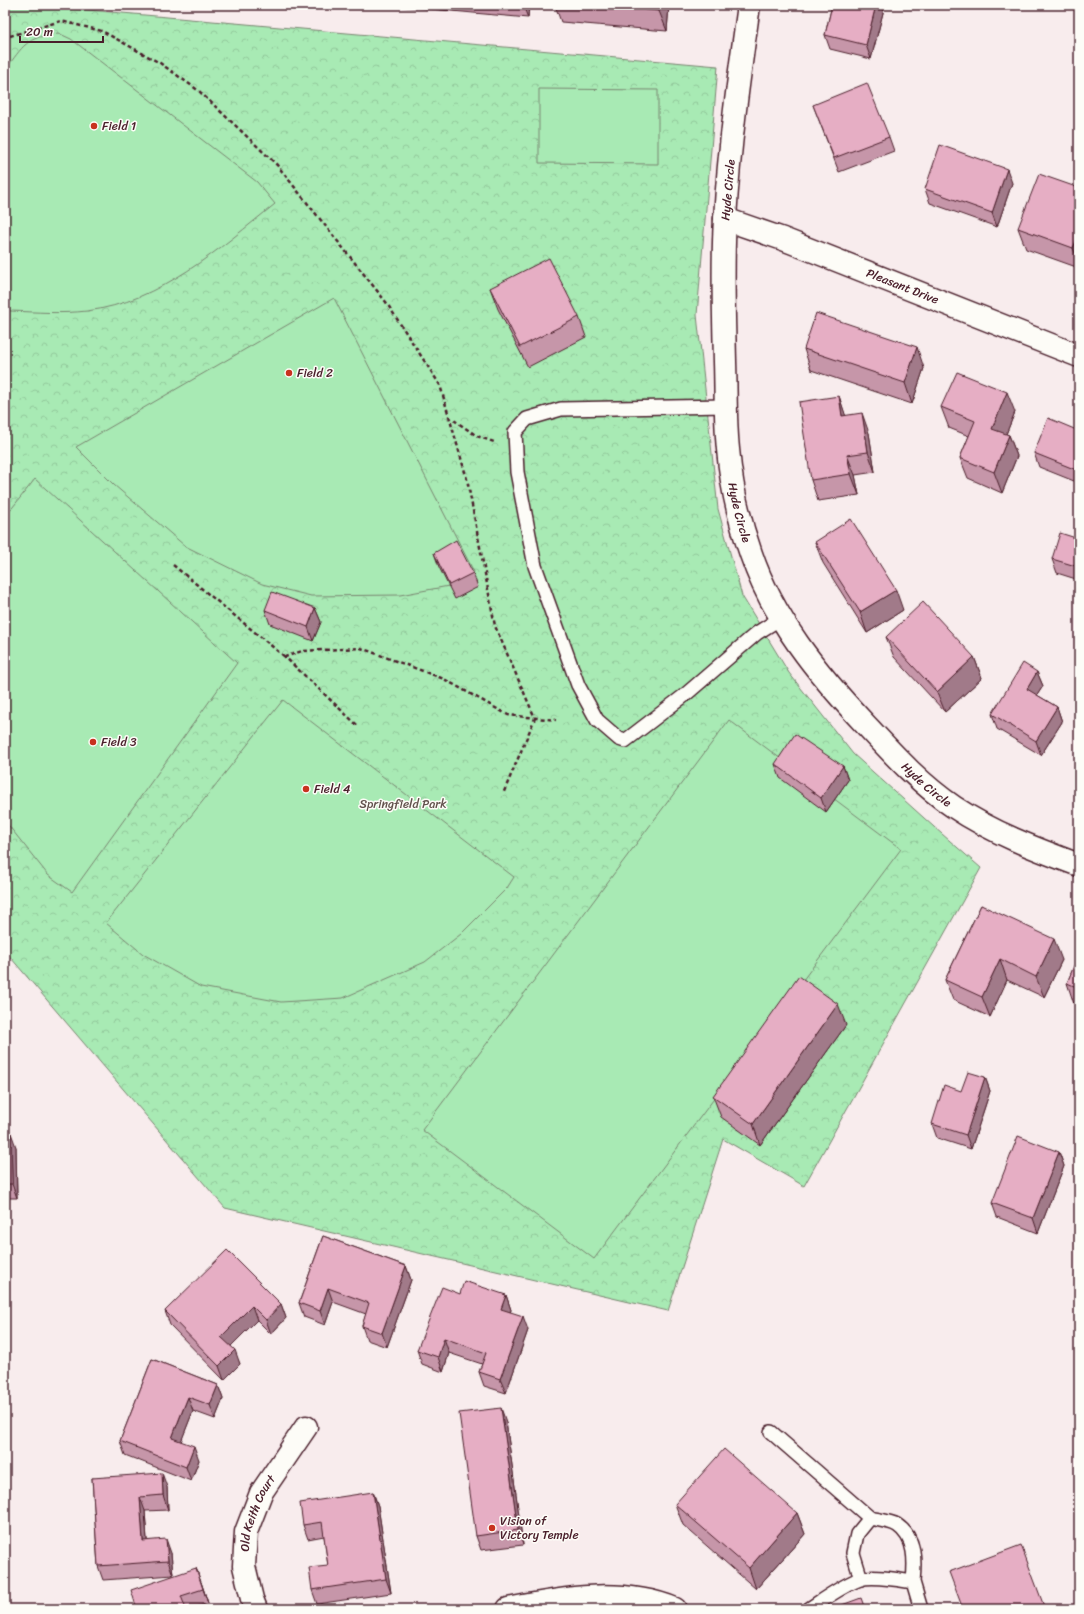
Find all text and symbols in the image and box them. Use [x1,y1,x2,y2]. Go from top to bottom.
scale bar [20,18,103,44]
text: 20 m [26,21,53,43]
place label: Field 1 [102,115,136,137]
marker: Field 1 [89,121,99,131]
street label: Hyde Circle [714,158,742,221]
street label: Pleasant Drive [863,262,942,311]
place label: Field 2 [297,362,333,384]
marker: Field 2 [284,368,294,378]
street label: Hyde Circle [721,481,757,546]
place label: Field 3 [101,731,137,753]
marker: Field 3 [88,737,98,747]
street label: Hyde Circle [896,757,957,813]
place label: Field 4 [314,778,351,800]
marker: Field 4 [301,784,311,794]
park label: Springfield Park [359,793,447,815]
street label: Old Keith Court [234,1469,282,1552]
place label: Vision of Victory Temple [500,1510,579,1546]
marker: Vision of Victory Temple [487,1523,497,1533]

